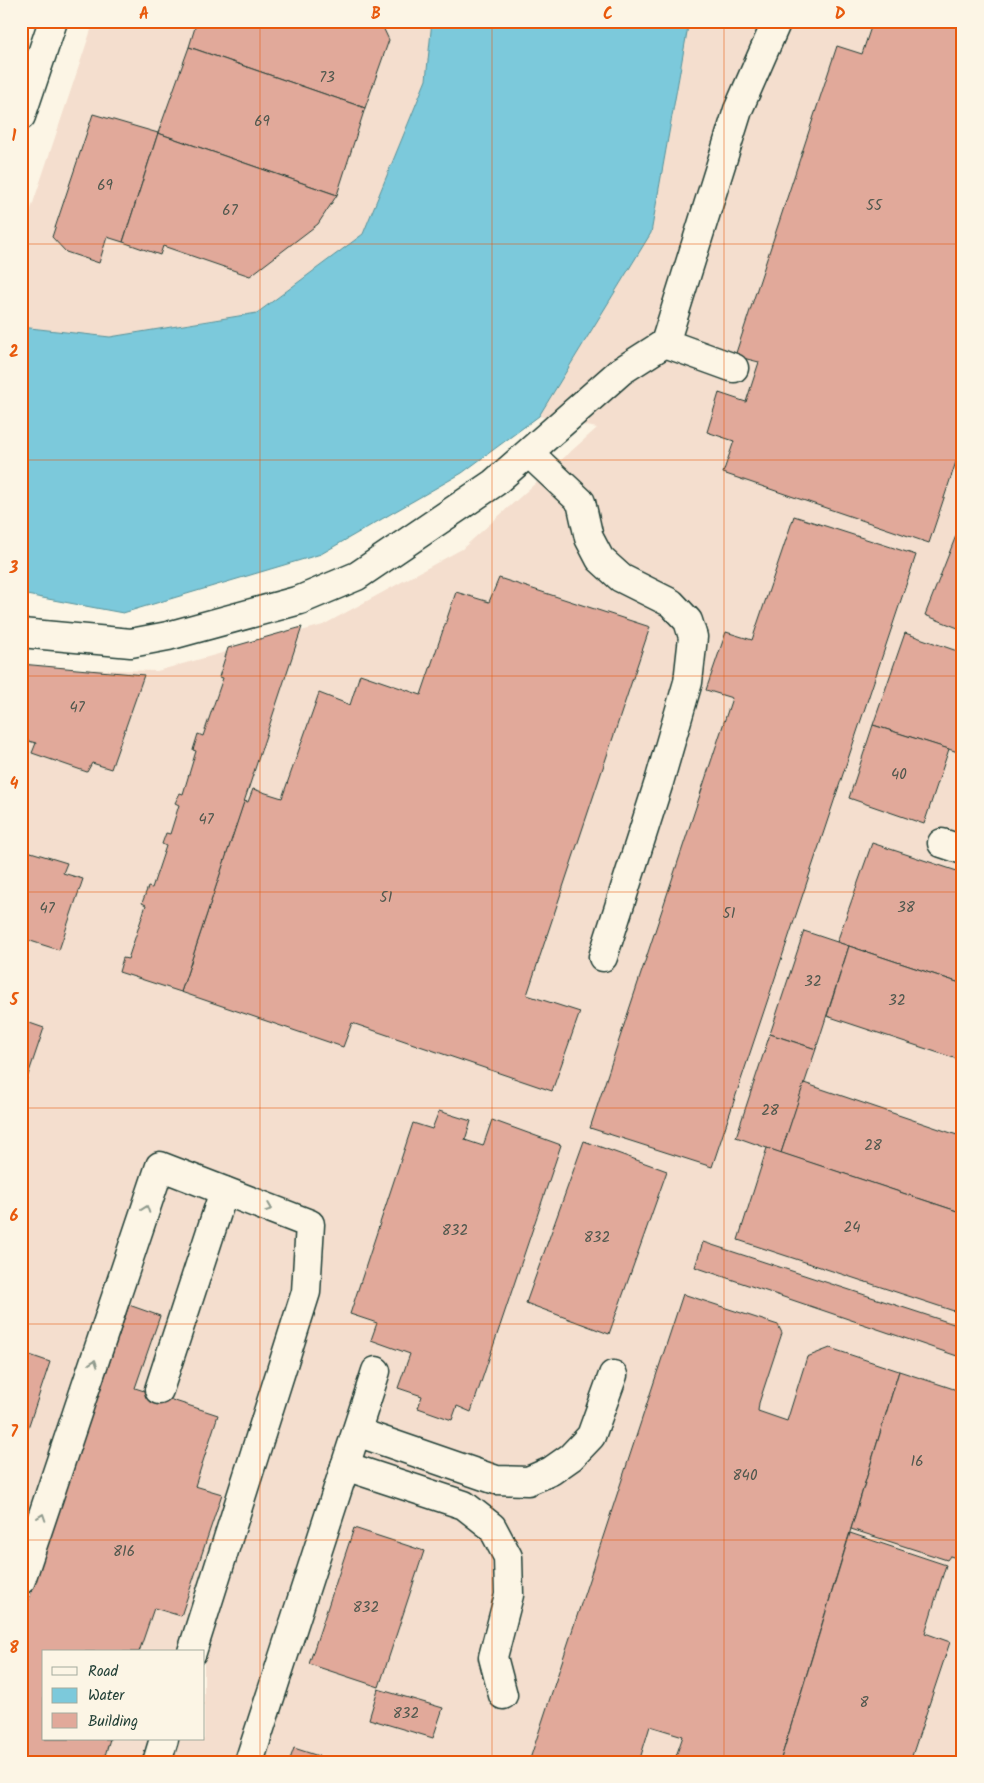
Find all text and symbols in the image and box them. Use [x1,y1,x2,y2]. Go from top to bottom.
text: A [139,2,149,27]
text: B [371,2,381,27]
text: C [603,2,613,27]
text: D [835,2,846,27]
house number: 73 [319,66,335,90]
house number: 69 [254,110,271,134]
text: 1 [12,124,17,149]
house number: 69 [97,174,114,198]
house number: 55 [866,194,883,218]
house number: 67 [222,199,239,223]
text: 2 [9,340,19,365]
text: 3 [9,556,19,581]
house number: 47 [69,696,86,720]
house number: 40 [891,763,907,787]
text: 4 [10,772,19,797]
house number: 47 [198,808,215,832]
house number: 51 [380,886,393,910]
house number: 38 [897,896,916,920]
house number: 47 [39,897,56,921]
house number: 51 [723,902,736,926]
house number: 32 [804,970,822,994]
text: 5 [9,988,20,1013]
house number: 32 [888,989,906,1013]
house number: 28 [761,1099,780,1123]
house number: 28 [864,1134,883,1158]
one-way arrow [264,1202,273,1213]
text: 6 [10,1204,19,1229]
one-way arrow [140,1205,150,1214]
house number: 24 [844,1216,860,1240]
house number: 832 [442,1219,468,1243]
house number: 832 [584,1226,610,1250]
one-way arrow [88,1360,98,1368]
text: 7 [10,1420,18,1445]
house number: 16 [910,1450,924,1474]
house number: 840 [733,1464,758,1488]
one-way arrow [37,1514,47,1522]
house number: 816 [113,1540,135,1564]
house number: 832 [353,1596,379,1620]
text: 8 [9,1636,19,1661]
legend [42,1650,205,1740]
text: Road [88,1660,119,1684]
text: Water [88,1684,125,1708]
house number: 8 [859,1691,869,1715]
house number: 832 [393,1702,419,1726]
text: Building [88,1710,138,1734]

